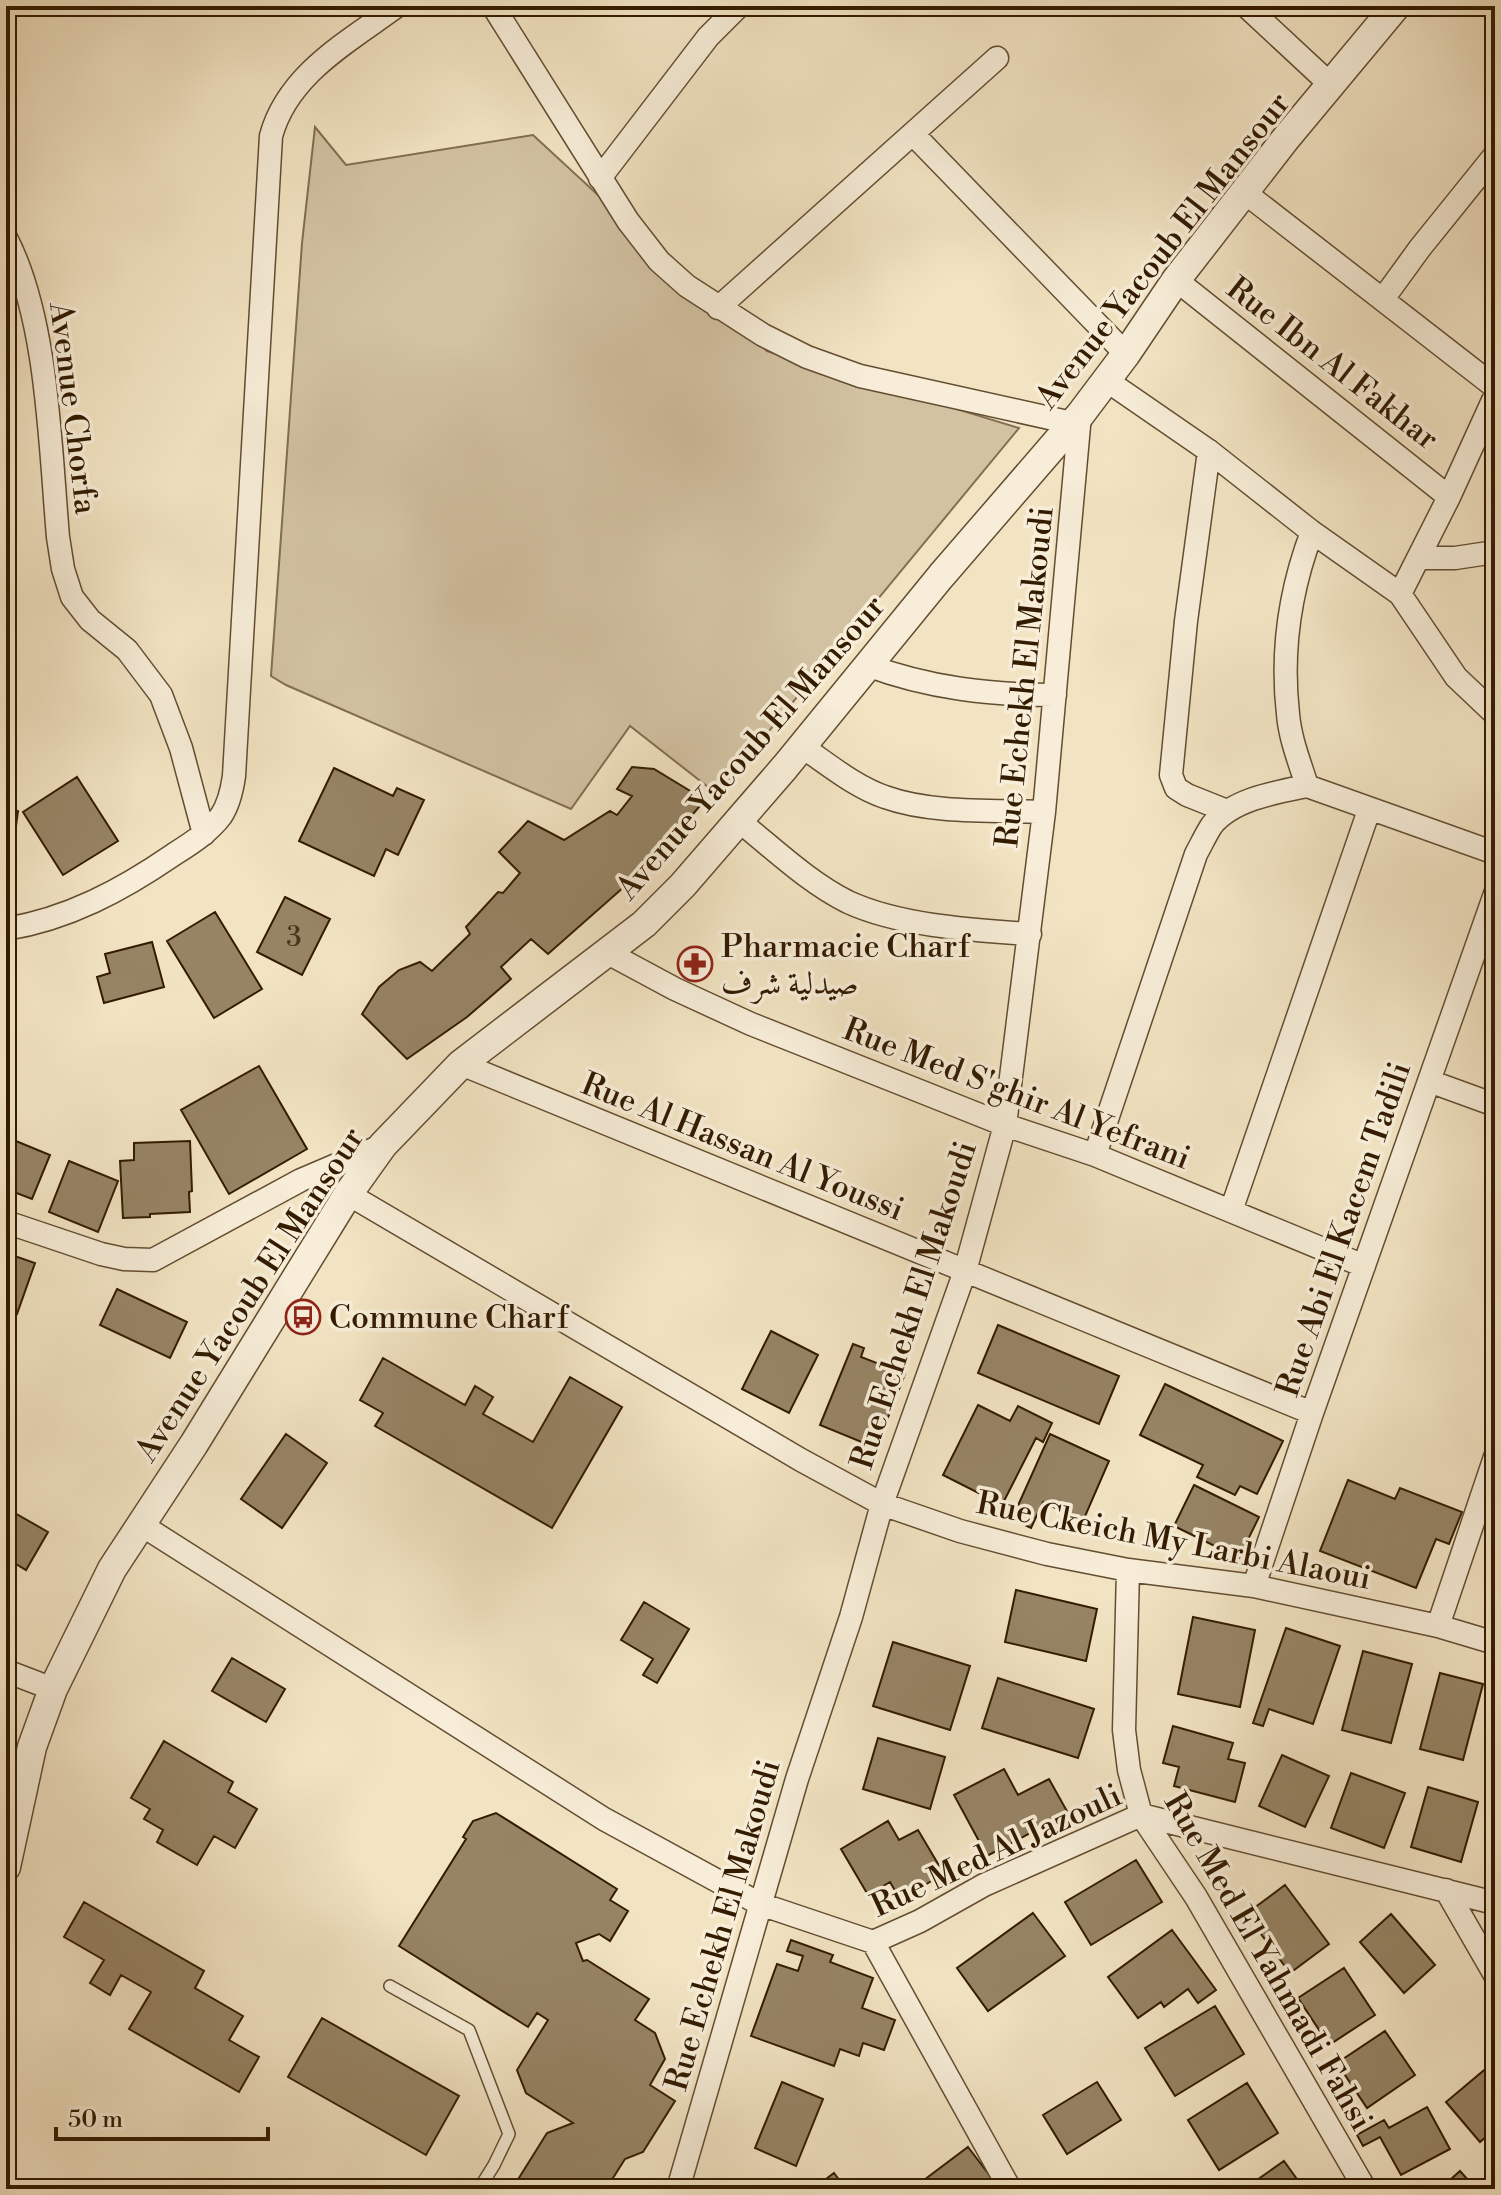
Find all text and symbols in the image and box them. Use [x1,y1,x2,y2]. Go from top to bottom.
street label: Avenue Yacoub El Mansour [1026,84,1299,418]
street label: Rue Ibn Al Fakhar [1218,269,1447,459]
street label: Avenue Chorfa [40,299,106,517]
street label: Rue Echekh El Makoudi [987,505,1063,850]
street label: Avenue Yacoub El Mansour [607,587,894,909]
house number: 3 [286,920,302,955]
place label: Pharmacie Charf صيدلية شرف [721,927,971,1004]
pharmacy icon: Pharmacie Charf صيدلية شرف [676,945,714,983]
street label: Rue Med S'ghir Al Yefrani [837,1009,1196,1179]
street label: Rue Abi El Kacem Tadili [1268,1057,1420,1402]
street label: Rue Al Hassan Al Youssi [576,1064,910,1230]
street label: Avenue Yacoub El Mansour [126,1120,373,1470]
street label: Rue Echekh El Makoudi [842,1136,986,1474]
bus stop icon: Commune Charf [284,1298,322,1336]
place label: Commune Charf [329,1298,570,1338]
street label: Rue Ckeich My Larbi Alaoui [973,1483,1374,1599]
street label: Rue Echekh El Makoudi [657,1755,789,2095]
street label: Rue Med Al Jazouli [865,1775,1128,1926]
street label: Rue Med El Yahmadi Fahsi [1155,1785,1381,2138]
scale bar [56,2091,268,2141]
text: 50 m [68,2105,123,2135]

